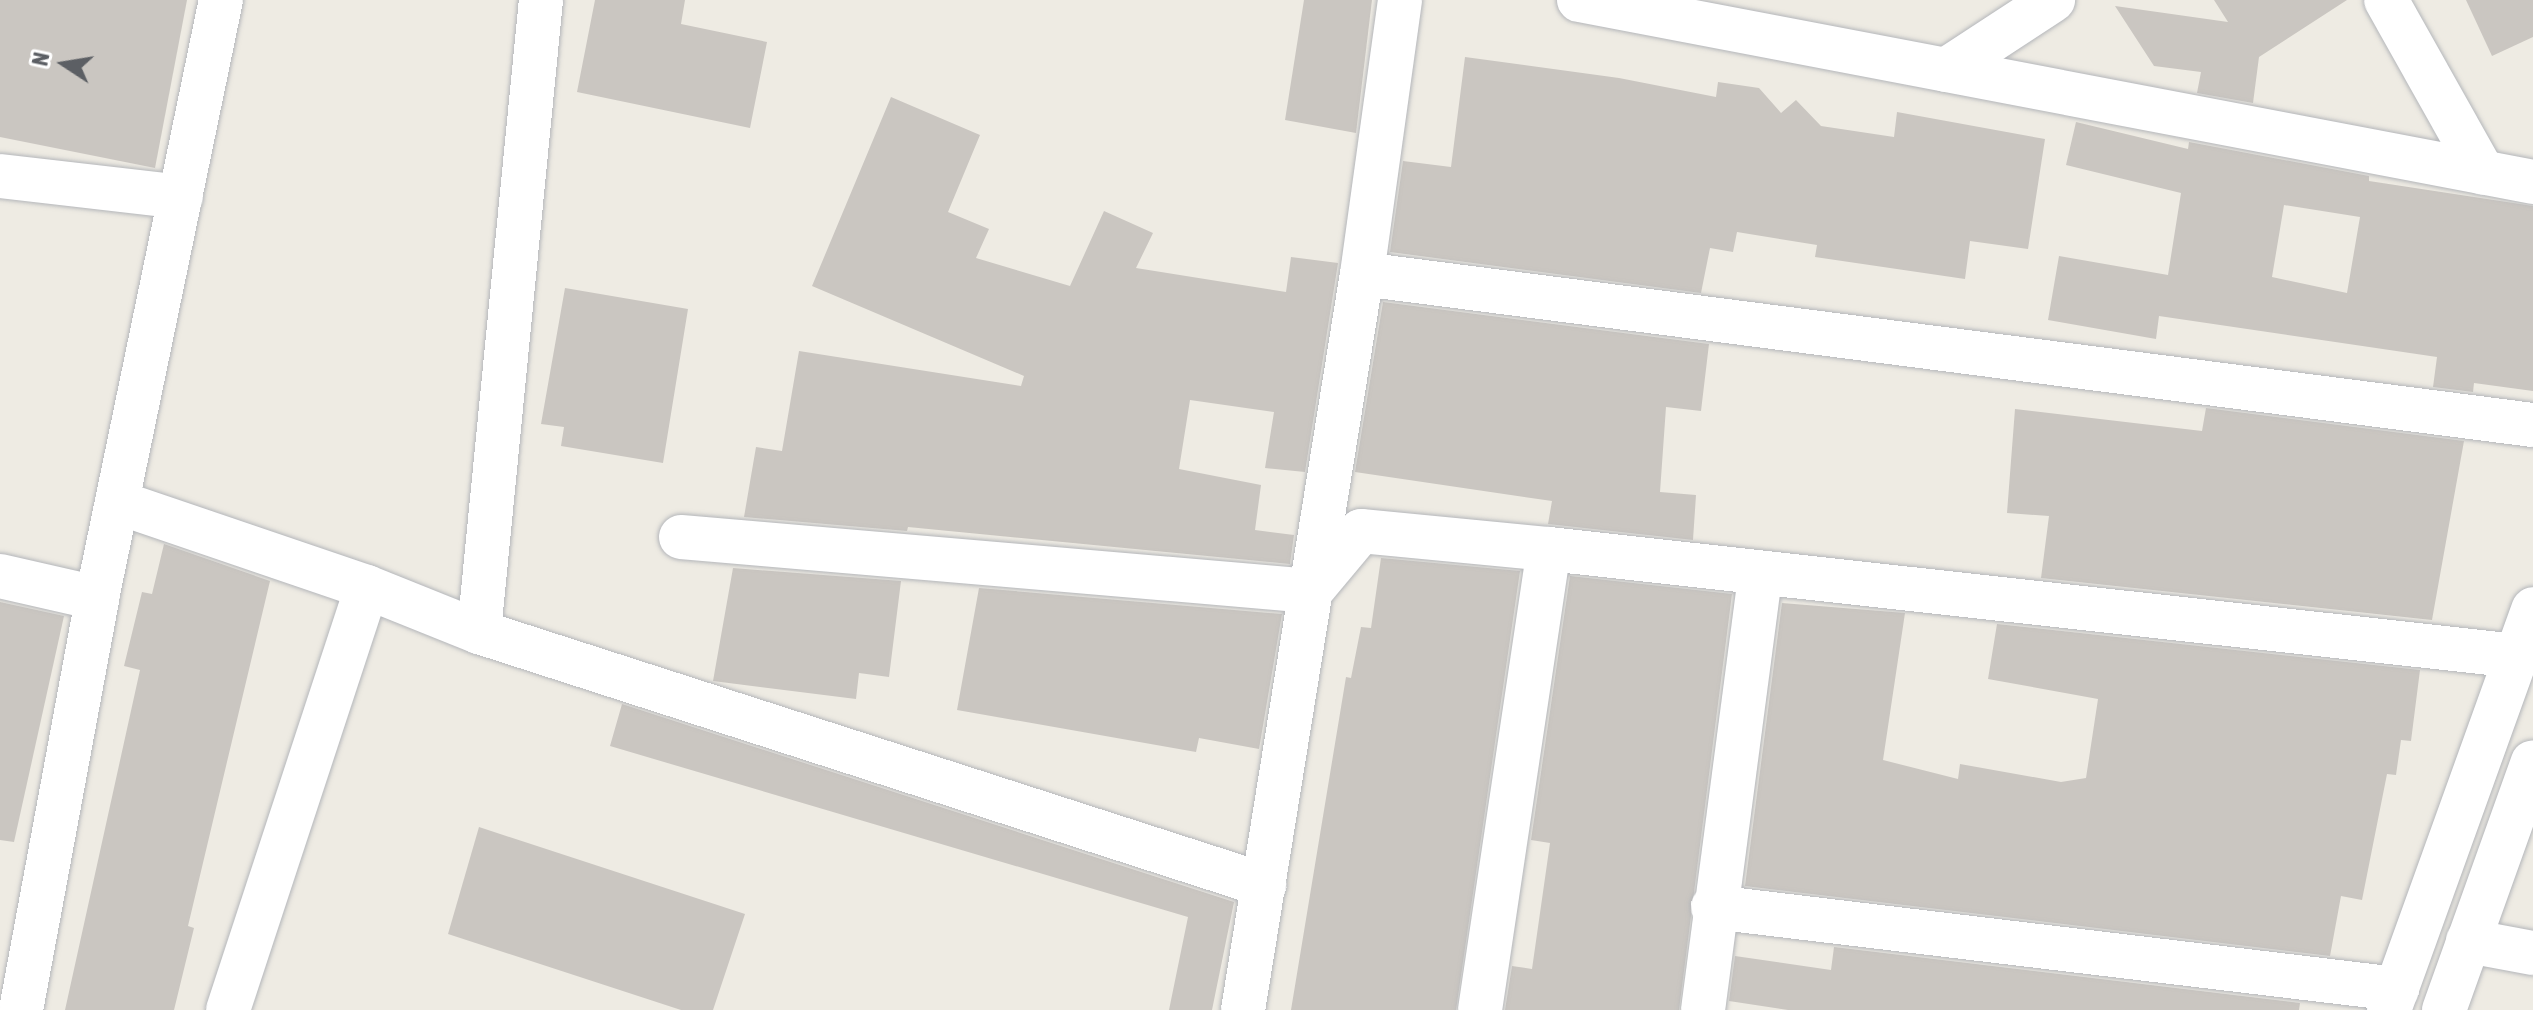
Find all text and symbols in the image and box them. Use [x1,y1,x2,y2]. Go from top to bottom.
north arrow [24,24,104,104]
text: N [26,50,55,68]

